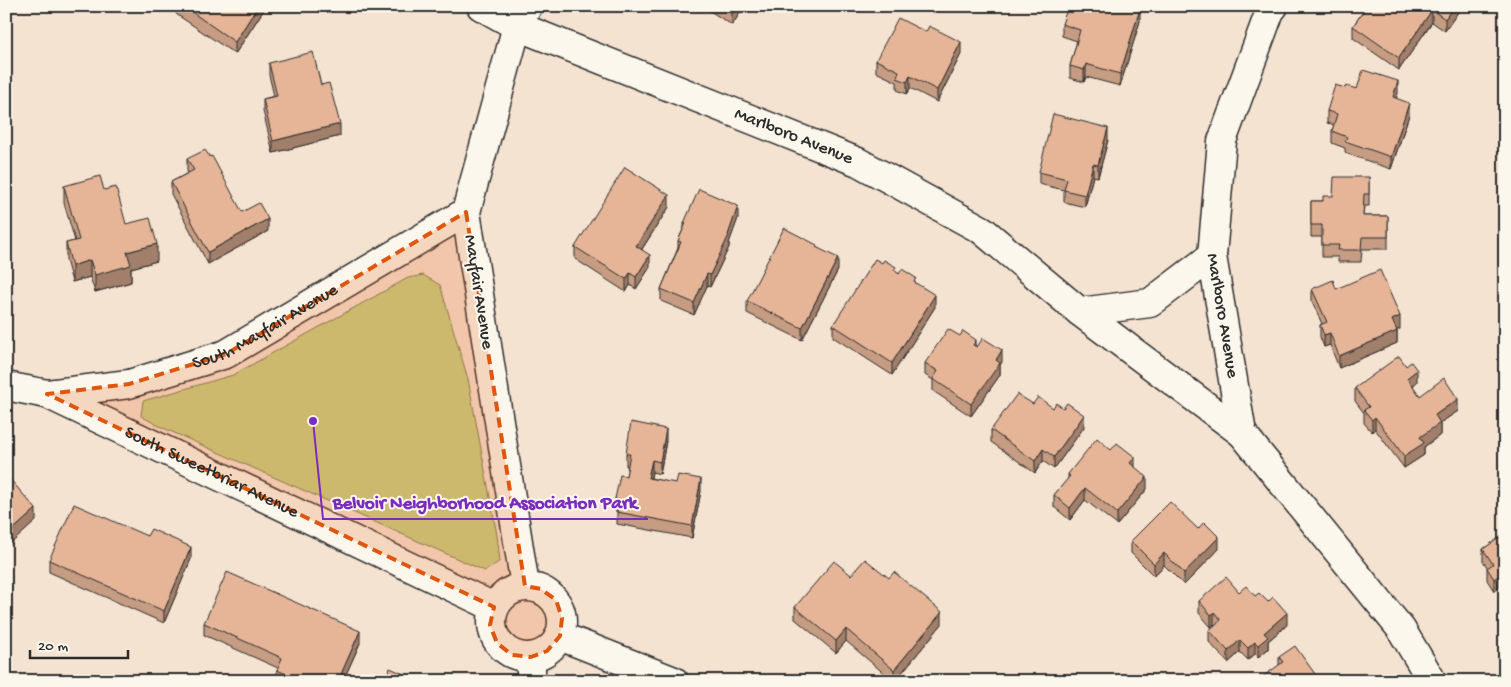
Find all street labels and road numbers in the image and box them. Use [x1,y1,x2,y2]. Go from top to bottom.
street label: Marlboro Avenue [731,103,857,170]
street label: Mayfair Avenue [459,233,498,351]
street label: Marlboro Avenue [1201,252,1243,380]
street label: South Mayfair Avenue [190,279,342,374]
street label: South Sweetbriar Avenue [121,422,303,523]

